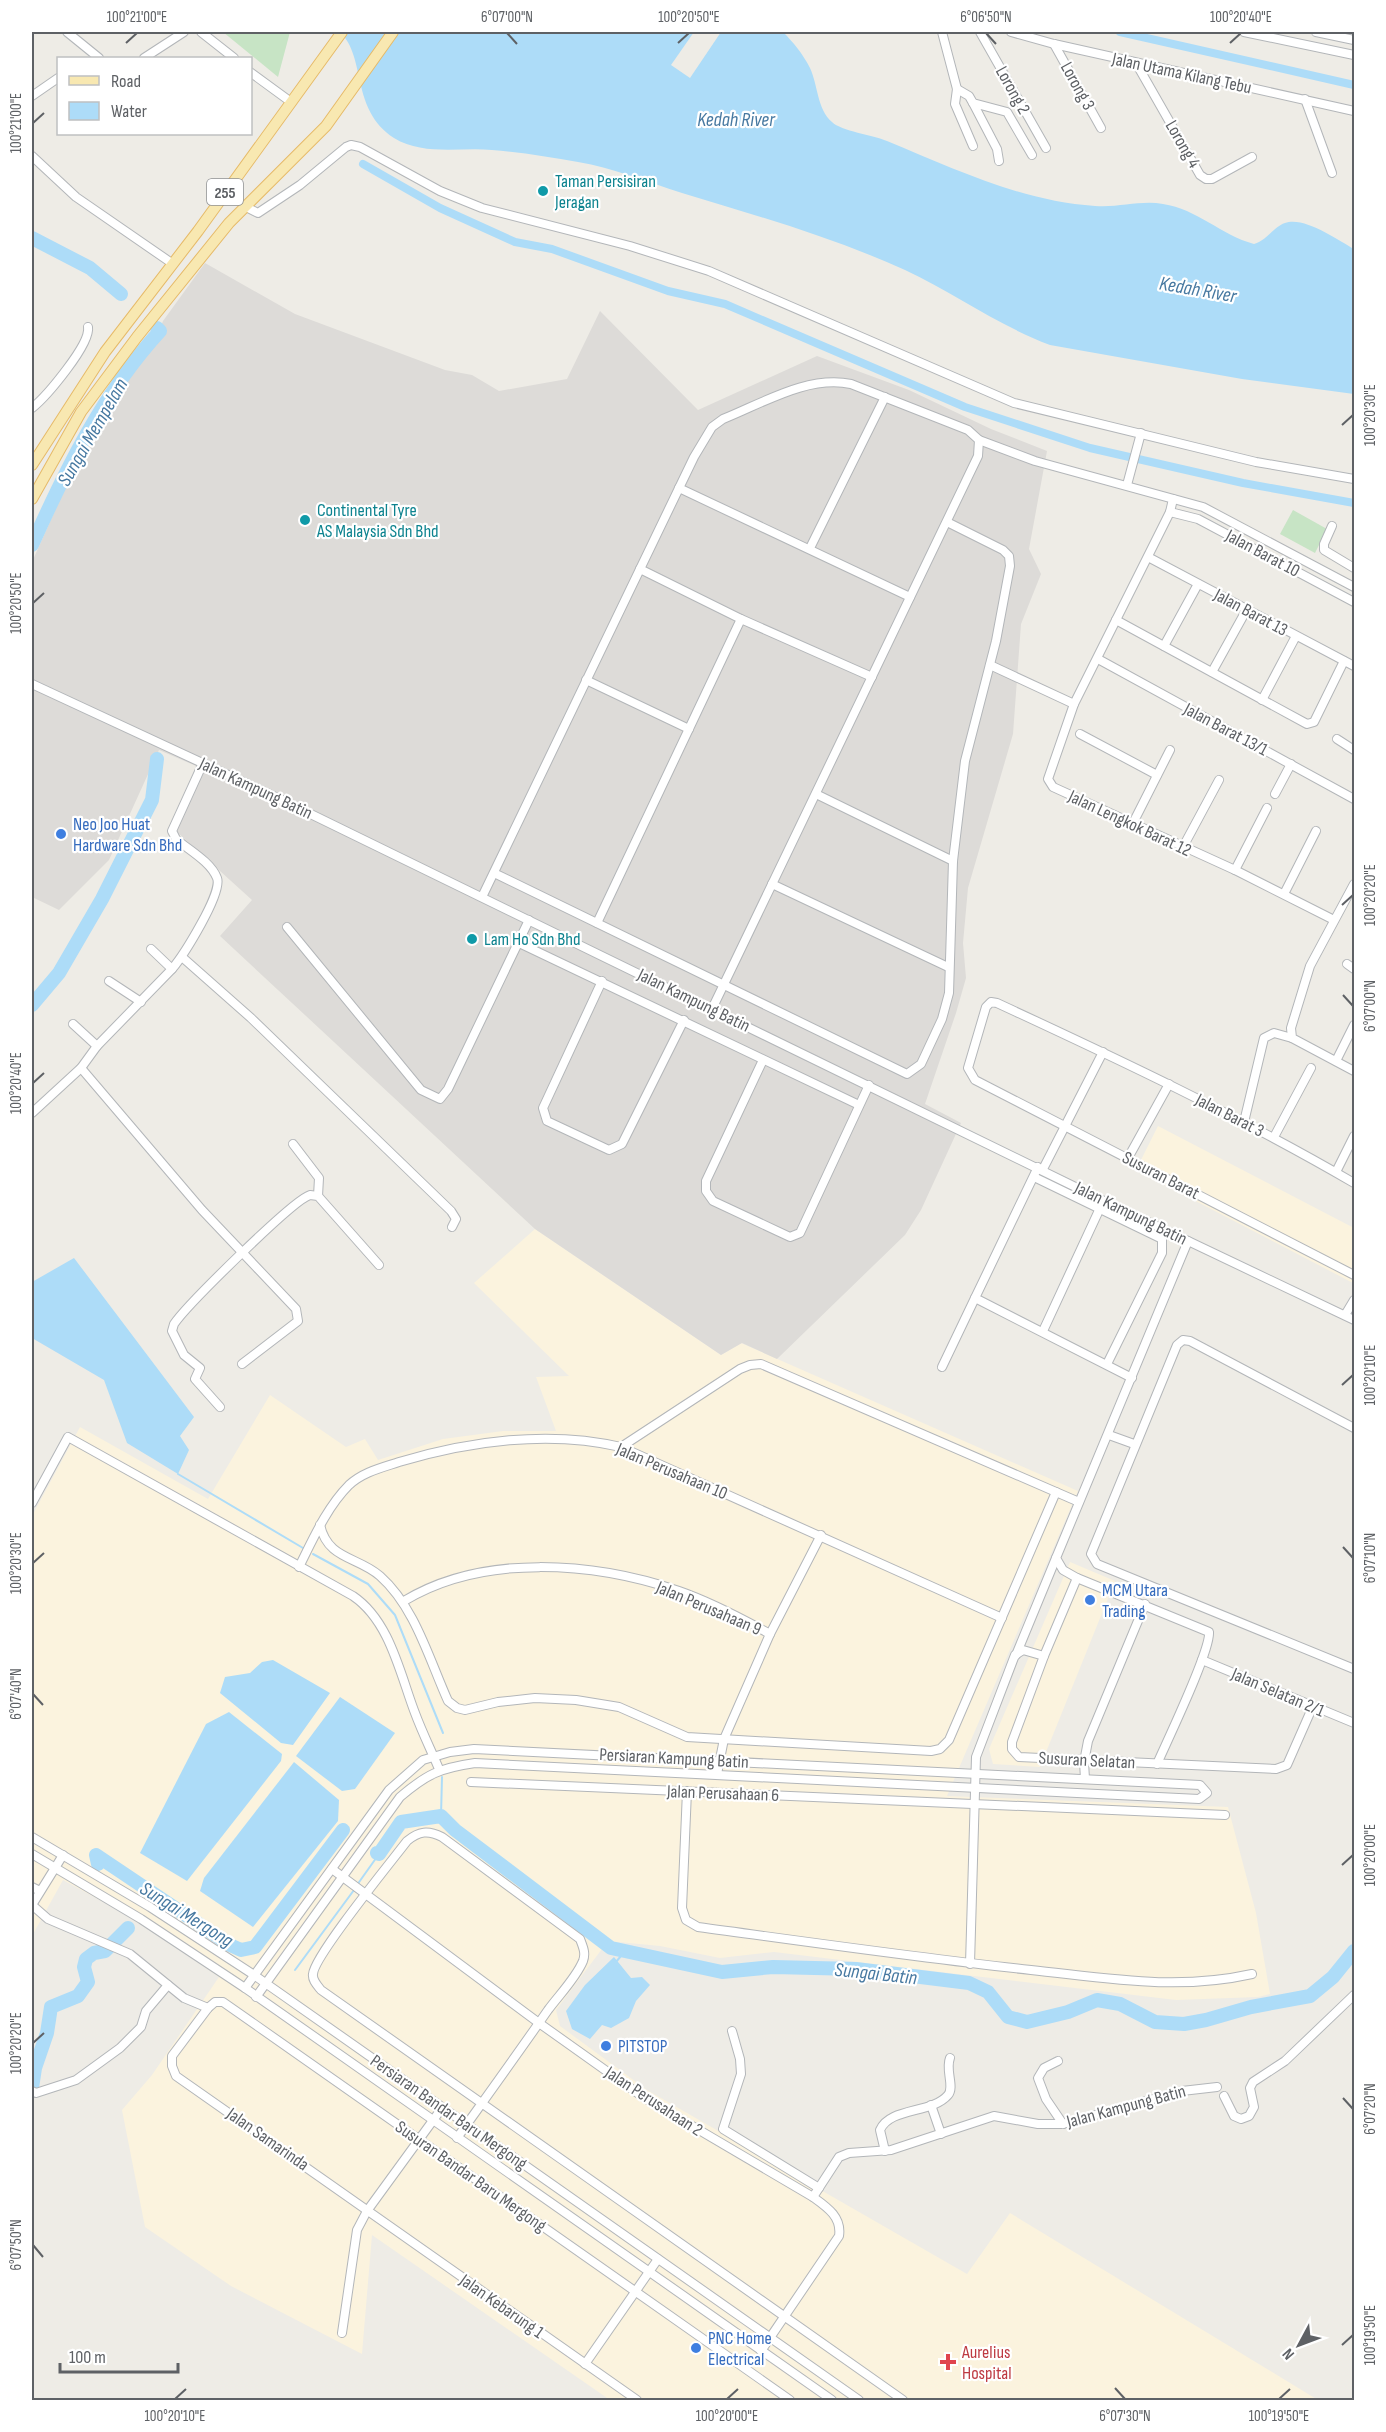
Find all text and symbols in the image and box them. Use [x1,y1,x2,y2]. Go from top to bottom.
text: 100°21'00"E [107,8,167,27]
text: 6°07'00"N [481,8,533,27]
text: 100°20'50"E [658,8,720,27]
text: 6°06'50"N [960,8,1012,27]
text: 100°20'40"E [1210,8,1272,27]
street label: Jalan Utama Kilang Tebu [1109,48,1254,99]
legend [57,57,252,135]
street label: Lorong 3 [1056,59,1099,114]
street label: Lorong 2 [991,63,1034,118]
text: Road [111,71,141,92]
text: 100°21'00"E [7,93,26,153]
text: Water [111,101,147,122]
water label: Kedah River [697,108,776,132]
street label: Lorong 4 [1161,117,1205,172]
place label: Taman Persisiran Jeragan [554,171,656,213]
road number: 255 [207,179,243,205]
marker: Taman Persisiran Jeragan [536,184,550,198]
water label: Kedah River [1158,271,1239,309]
water label: Sungai Mempelam [52,374,134,491]
text: 100°20'30"E [1361,384,1380,446]
place label: Continental Tyre AS Malaysia Sdn Bhd [316,500,439,542]
marker: Continental Tyre AS Malaysia Sdn Bhd [298,513,312,527]
street label: Jalan Barat 10 [1221,525,1303,582]
text: 100°20'50"E [7,572,26,634]
street label: Jalan Barat 13 [1209,584,1291,641]
street label: Jalan Barat 13/1 [1179,698,1272,761]
street label: Jalan Kampung Batin [195,753,316,824]
street label: Jalan Lengkok Barat 12 [1064,785,1194,861]
place label: Neo Joo Huat Hardware Sdn Bhd [73,814,182,856]
marker: Neo Joo Huat Hardware Sdn Bhd [54,827,68,841]
text: 100°20'20"E [1361,864,1380,926]
place label: Lam Ho Sdn Bhd [484,929,580,950]
marker: Lam Ho Sdn Bhd [465,932,479,946]
street label: Jalan Kampung Batin [633,964,753,1037]
text: 6°07'00"N [1361,980,1380,1032]
text: 100°20'40"E [7,1052,26,1114]
street label: Jalan Barat 3 [1191,1089,1268,1142]
street label: Susuran Barat [1119,1147,1203,1204]
street label: Jalan Kampung Batin [1070,1177,1190,1250]
text: 100°20'10"E [1361,1345,1380,1405]
street label: Jalan Perusahaan 10 [612,1438,731,1504]
text: 100°20'30"E [7,1532,26,1594]
text: 6°07'10"N [1361,1533,1380,1583]
street label: Jalan Perusahaan 9 [652,1576,765,1640]
place label: MCM Utara Trading [1102,1580,1168,1622]
marker: MCM Utara Trading [1083,1593,1097,1607]
street label: Jalan Selatan 2/1 [1227,1663,1328,1722]
text: 6°07'40"N [7,1668,26,1720]
street label: Persiaran Kampung Batin [599,1744,749,1773]
street label: Susuran Selatan [1038,1747,1136,1774]
street label: Jalan Perusahaan 6 [665,1781,780,1806]
text: 100°20'00"E [1361,1824,1380,1886]
water label: Sungai Mergong [135,1877,238,1953]
water label: Sungai Batin [833,1958,918,1990]
text: 100°20'20"E [7,2012,26,2074]
place label: PITSTOP [618,2036,668,2057]
marker: PITSTOP [599,2039,613,2053]
street label: Persiaran Bandar Baru Mergong [366,2050,531,2175]
street label: Jalan Perusahaan 2 [600,2062,706,2141]
street label: Jalan Kampung Batin [1063,2081,1188,2133]
text: 6°07'20"N [1361,2083,1380,2135]
street label: Jalan Samarinda [222,2103,313,2175]
street label: Susuran Bandar Baru Mergong [391,2116,550,2236]
text: 6°07'50"N [7,2219,26,2271]
street label: Jalan Kebarung 1 [455,2269,548,2343]
text: 100°19'50"E [1361,2305,1380,2365]
north arrow [1269,2315,1329,2375]
place label: PNC Home Electrical [708,2328,772,2370]
scale bar [60,2336,178,2374]
marker: PNC Home Electrical [689,2341,703,2355]
place label: Aurelius Hospital [961,2342,1012,2384]
text: N [1279,2344,1299,2363]
text: 100 m [69,2347,106,2368]
marker: Aurelius Hospital [939,2353,957,2371]
text: 100°20'10"E [145,2407,205,2426]
text: 100°20'00"E [696,2407,758,2426]
text: 6°07'30"N [1099,2407,1151,2426]
text: 100°19'50"E [1249,2407,1309,2426]

